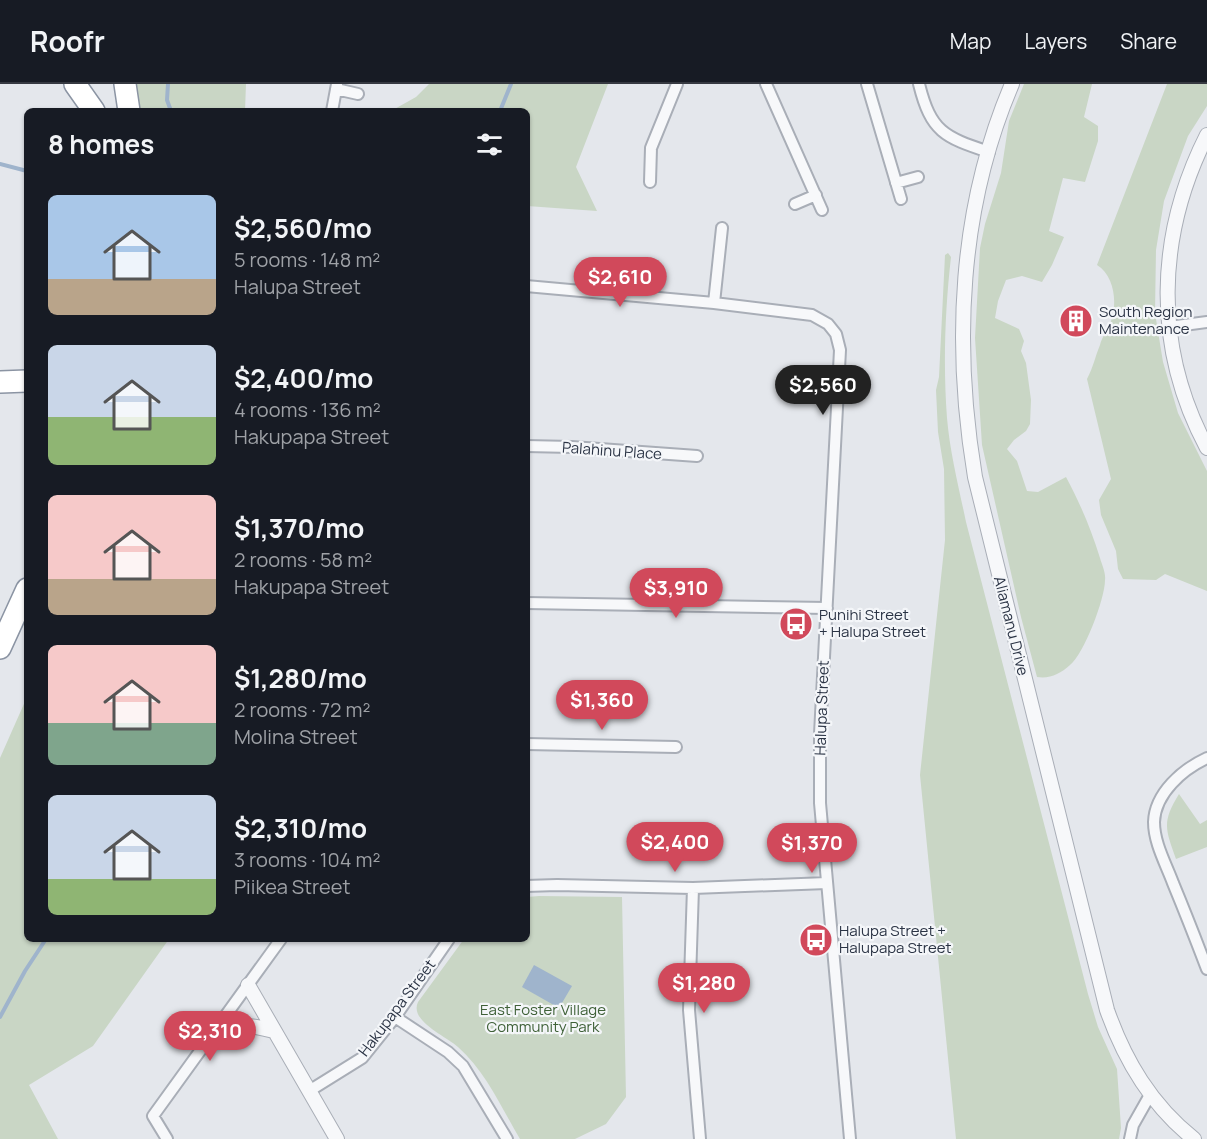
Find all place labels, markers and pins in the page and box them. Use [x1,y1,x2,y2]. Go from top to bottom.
pin: $2,610 [571,257,669,308]
place label: South Region Maintenance [1099,301,1192,339]
building icon: South Region Maintenance [1058,303,1094,339]
pin: $2,560 [774,365,872,416]
pin: $3,910 [627,568,725,619]
place label: Punihi Street + Halupa Street [819,604,926,642]
bus stop icon: Punihi Street + Halupa Street [778,606,814,642]
pin: $1,360 [553,680,651,731]
pin: $2,400 [626,822,724,873]
pin: $1,370 [763,823,861,874]
place label: Halupa Street + Halupapa Street [839,920,952,958]
bus stop icon: Halupa Street + Halupapa Street [798,922,834,958]
pin: $1,280 [655,963,753,1014]
pin: $2,310 [161,1011,259,1062]

